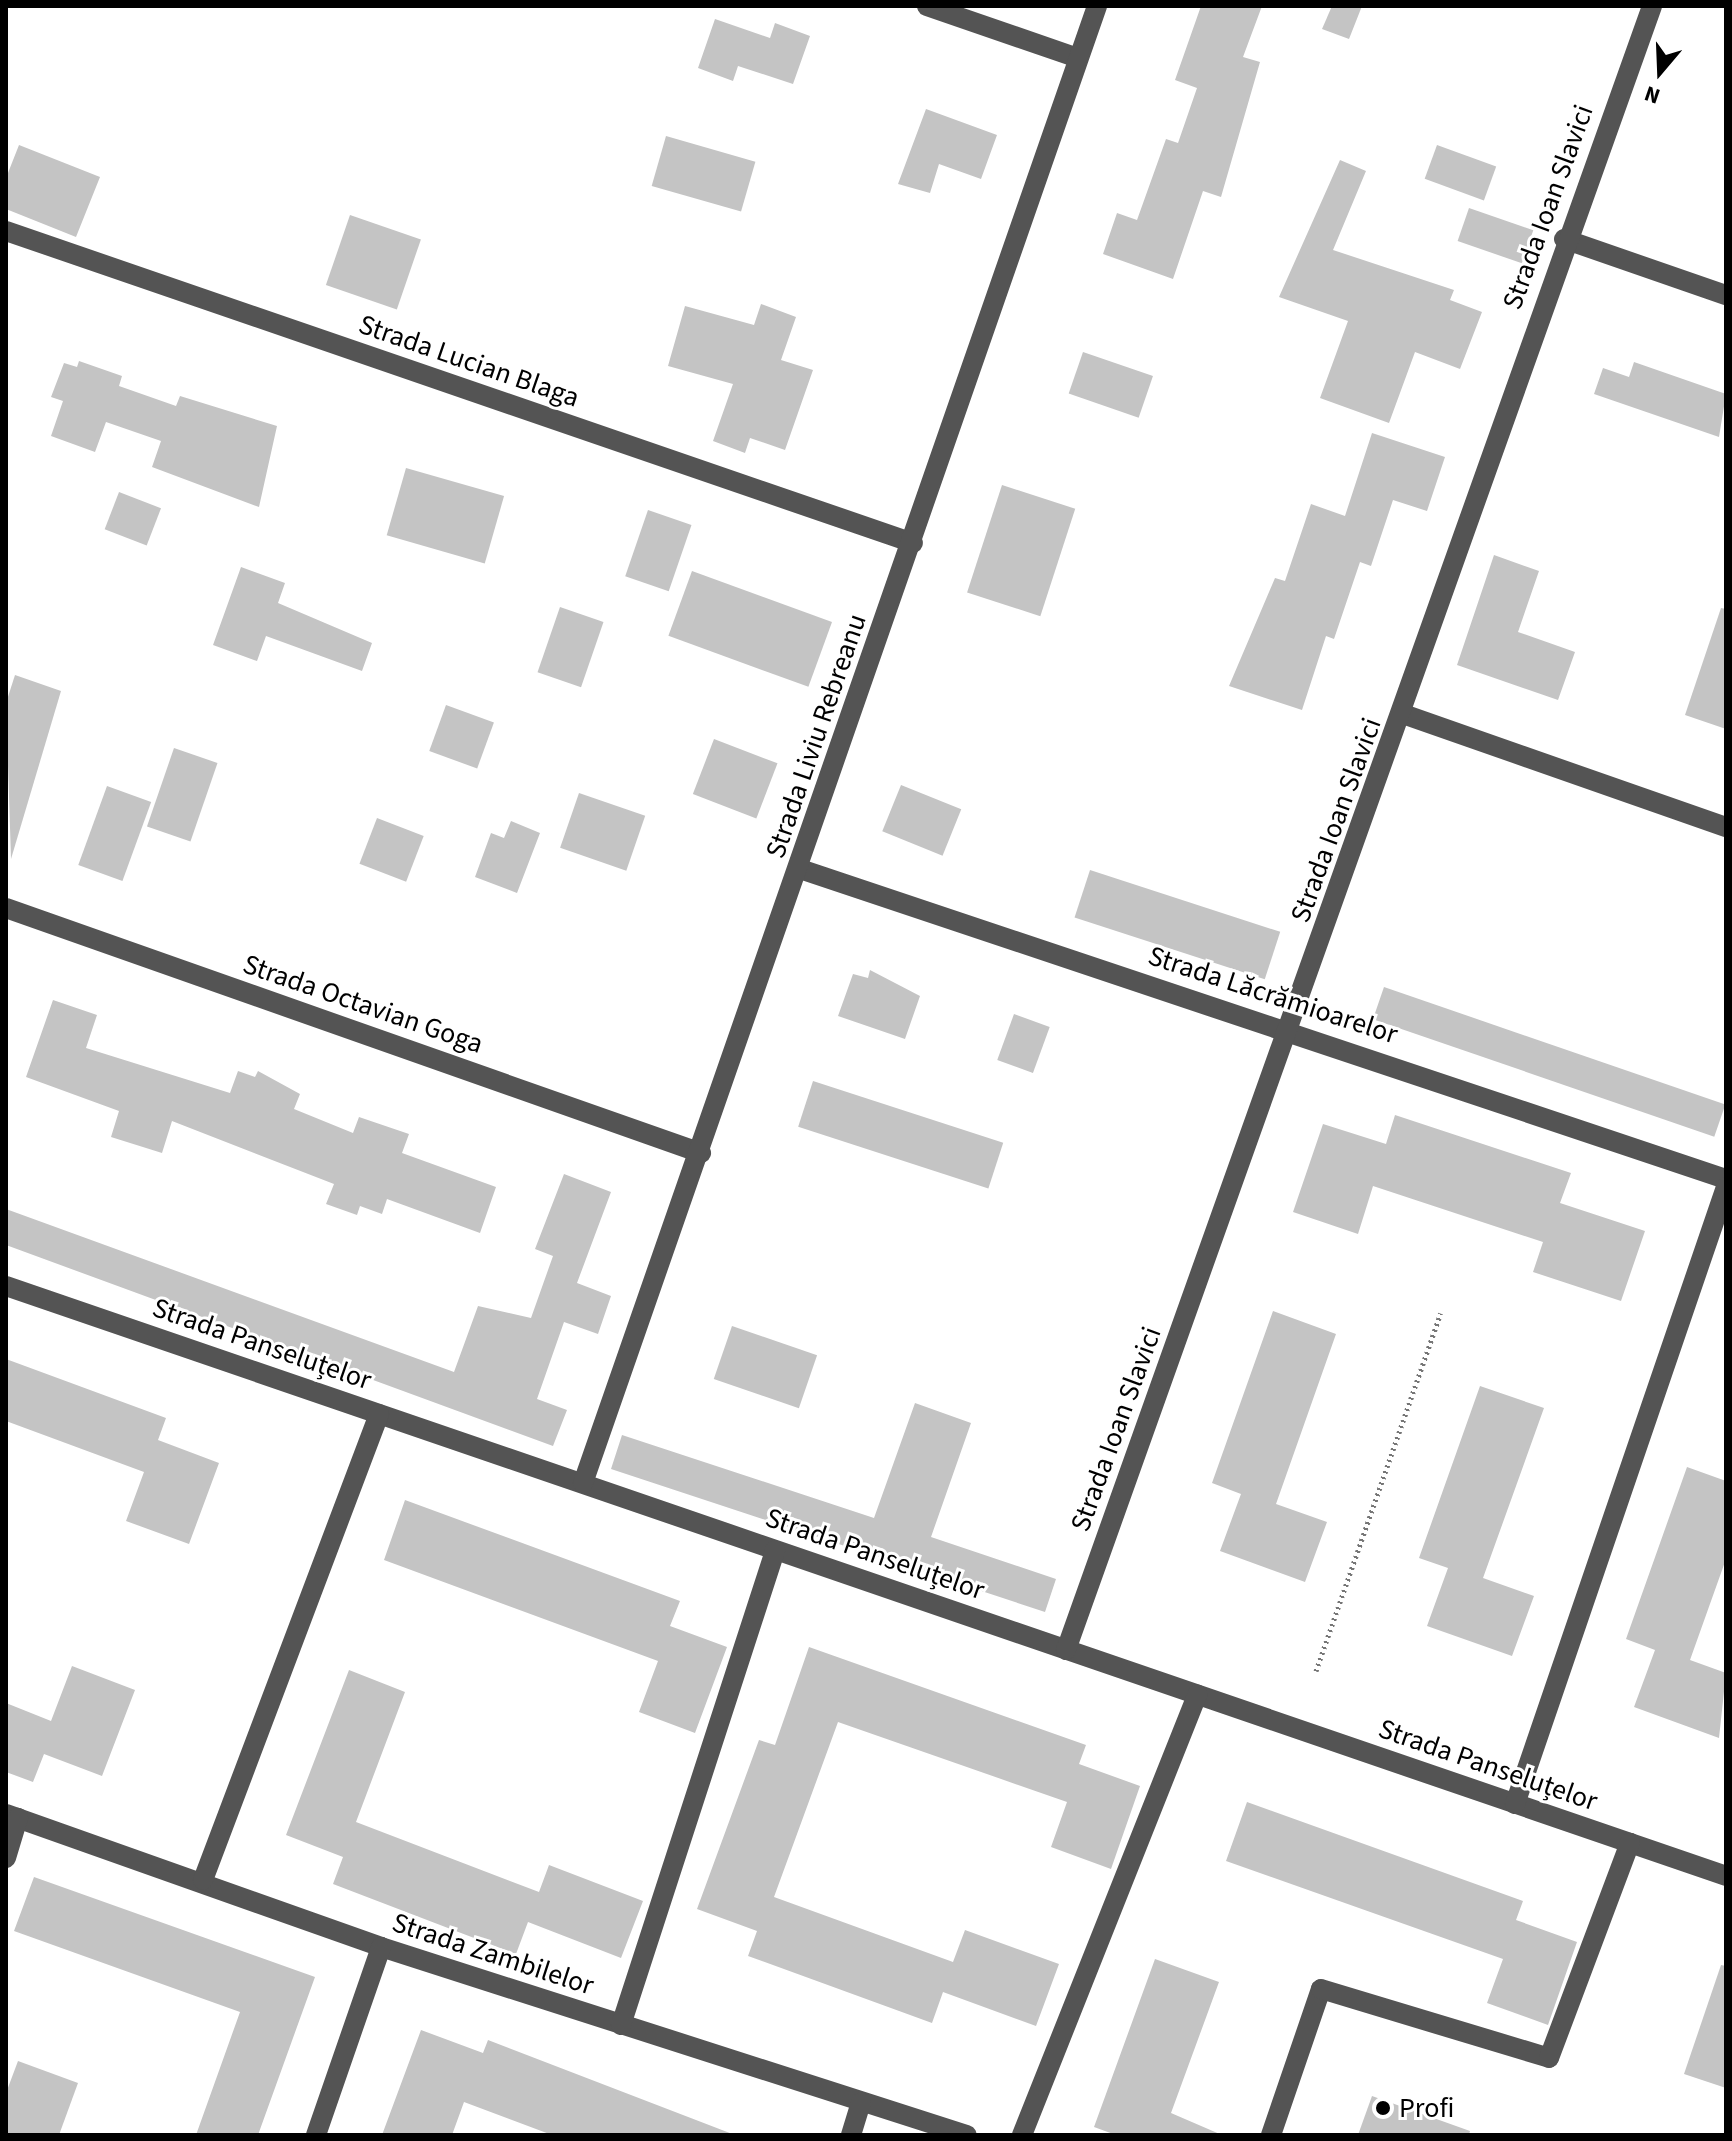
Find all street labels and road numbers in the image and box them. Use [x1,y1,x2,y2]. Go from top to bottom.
street label: Strada Ioan Slavici [1495,100,1601,314]
street label: Strada Lucian Blaga [354,308,584,414]
street label: Strada Liviu Rebreanu [758,609,874,863]
street label: Strada Ioan Slavici [1283,713,1389,927]
street label: Strada Lăcrămioarelor [1144,939,1402,1051]
street label: Strada Octavian Goga [239,947,487,1061]
street label: Strada Panseluțelor [148,1291,376,1397]
street label: Strada Ioan Slavici [1063,1322,1169,1536]
street label: Strada Panseluțelor [761,1501,989,1607]
street label: Strada Panseluțelor [1374,1712,1602,1818]
street label: Strada Zambilelor [388,1906,598,2002]

